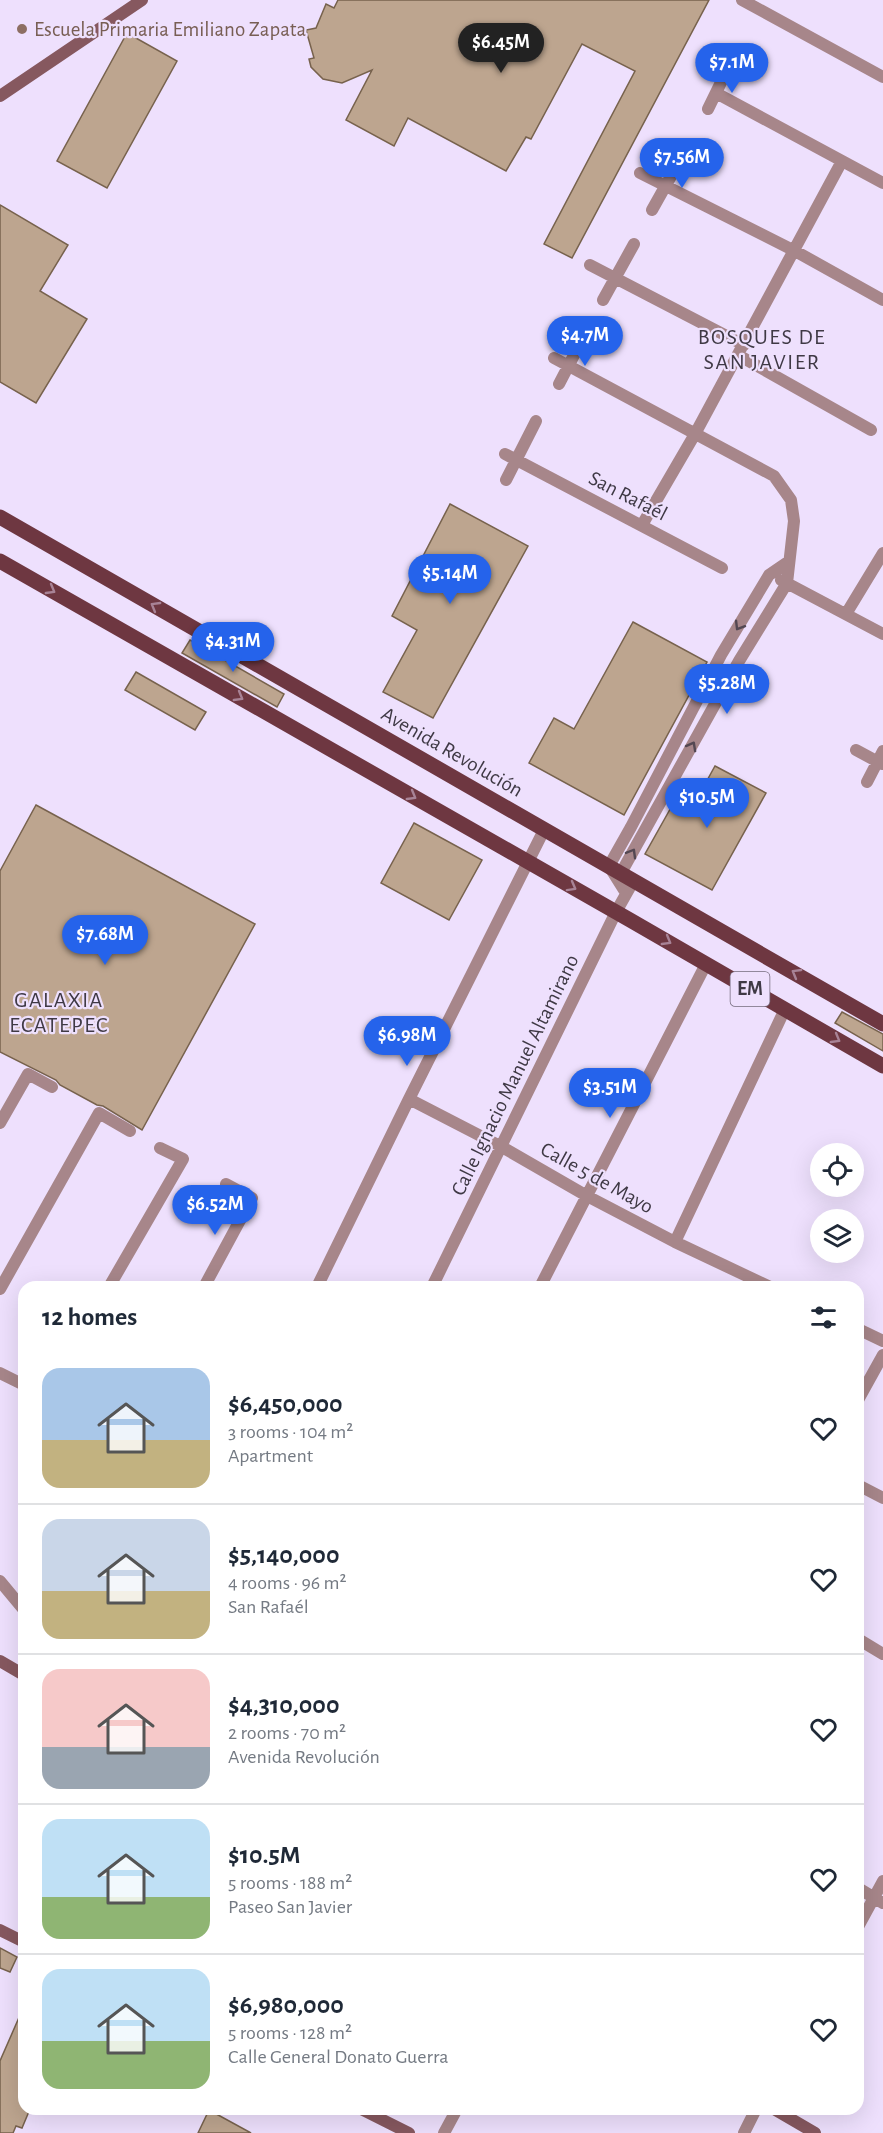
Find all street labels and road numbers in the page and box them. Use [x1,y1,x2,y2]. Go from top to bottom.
street label: San Rafaél [585,467,671,525]
street label: Avenida Revolución [378,703,526,801]
street label: Calle Ignacio Manuel Altamirano [447,951,583,1199]
road number: EM [730,972,770,1006]
street label: Calle 5 de Mayo [537,1138,657,1218]

